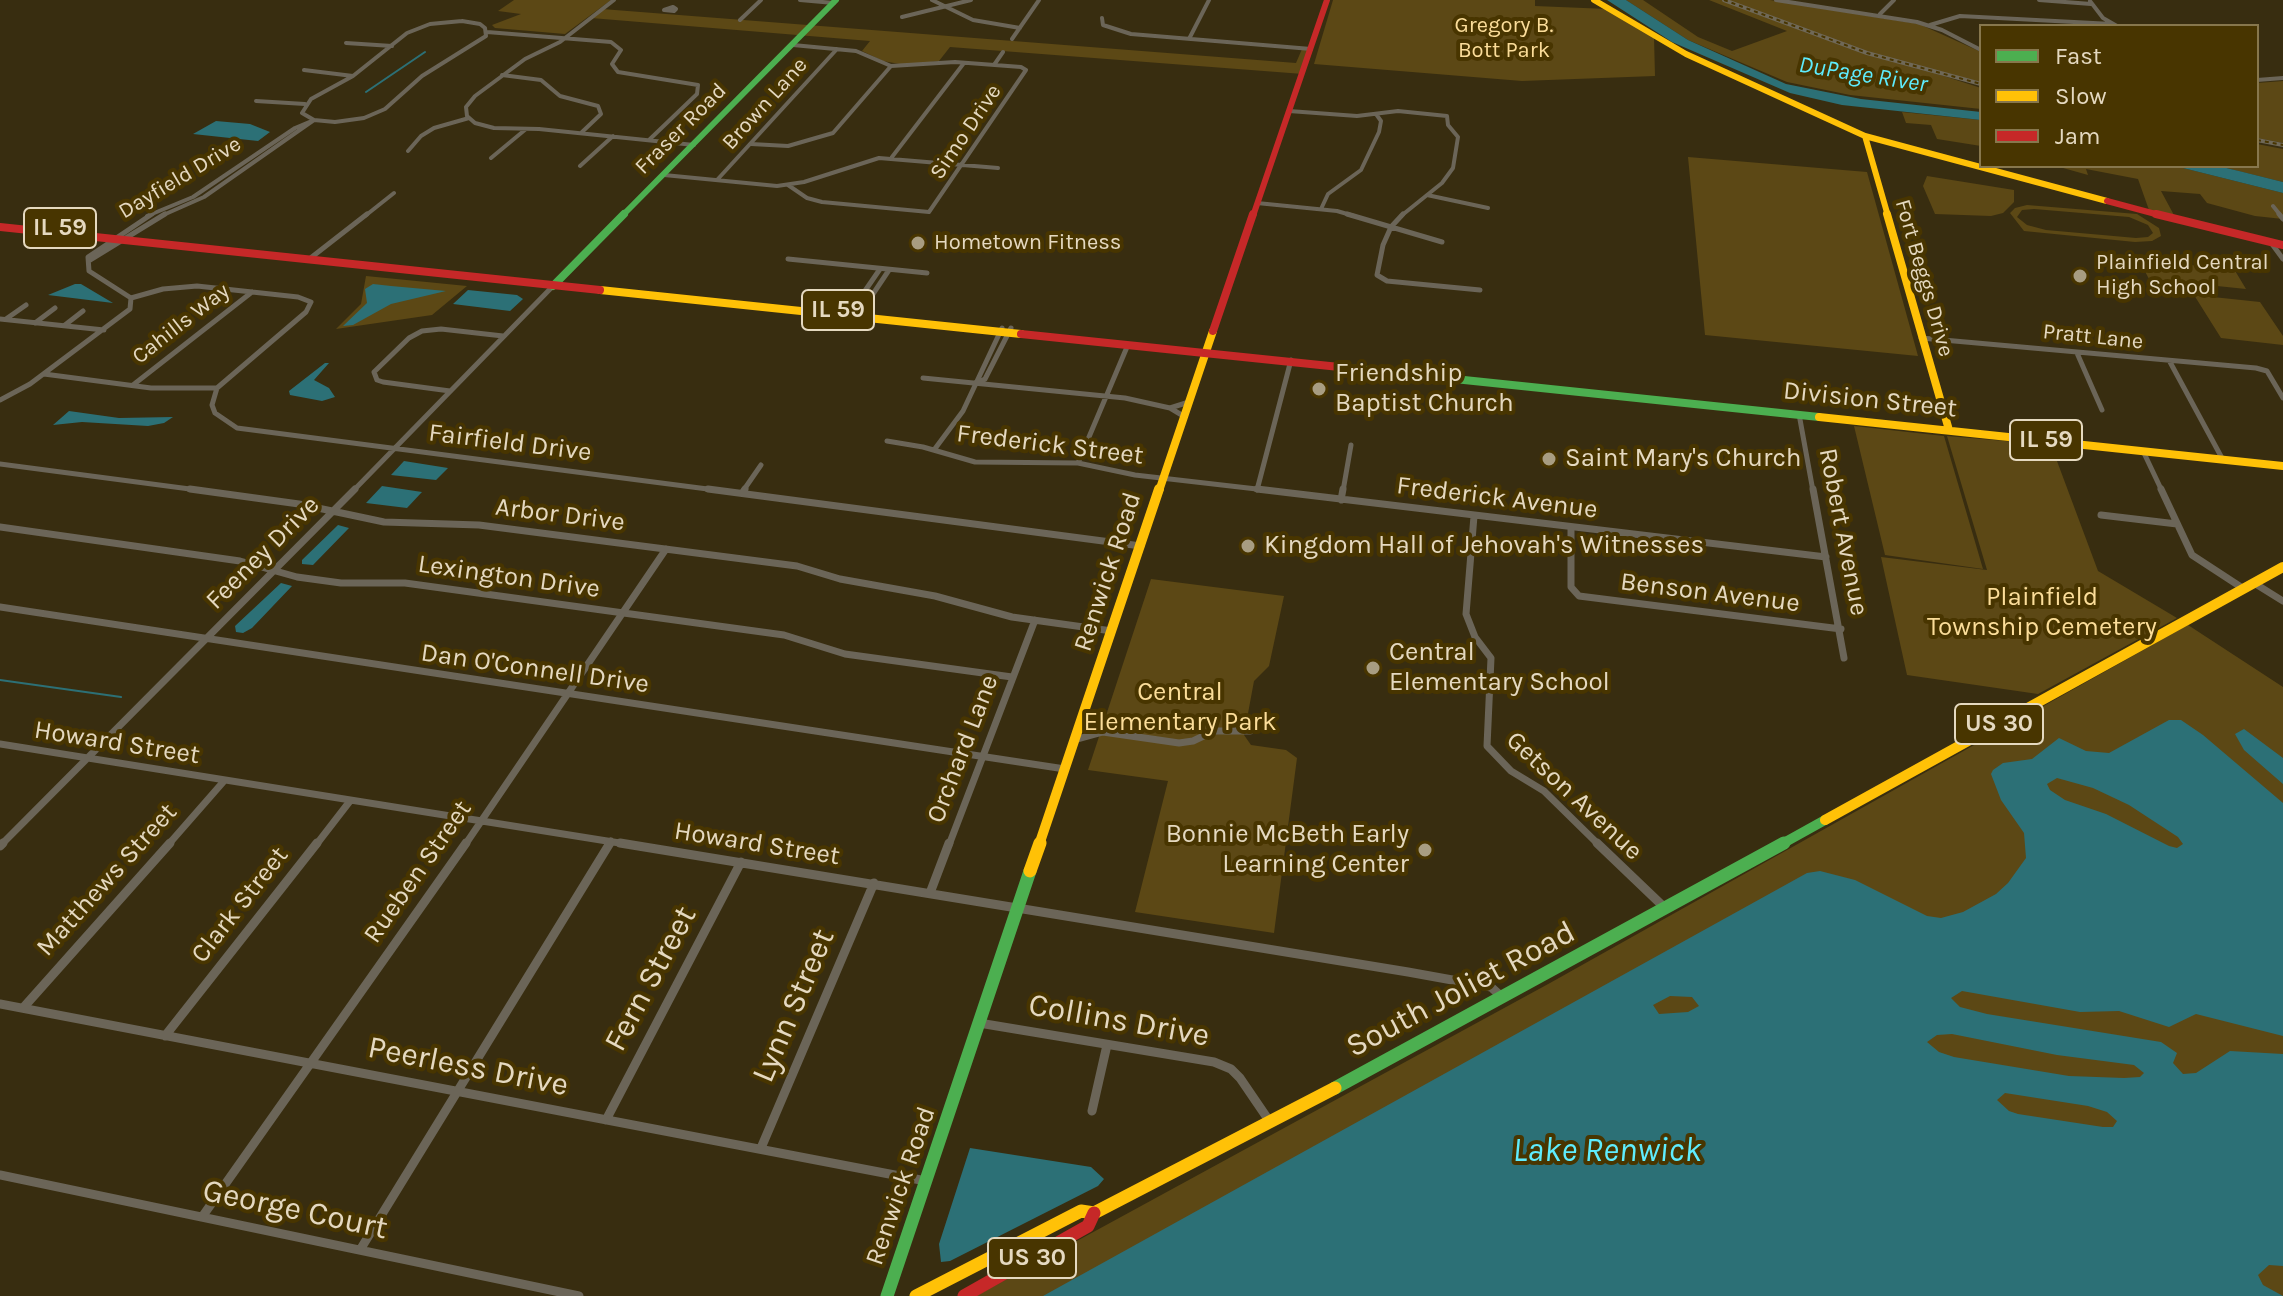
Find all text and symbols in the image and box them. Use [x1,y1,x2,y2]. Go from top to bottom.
park label: Gregory B. Bott Park [1455,13,1553,64]
legend [1979,24,2259,168]
text: Fast [2055,42,2102,70]
water label: DuPage River [1797,51,1929,99]
street label: Brown Lane [717,52,813,156]
street label: Fraser Road [630,78,732,180]
street label: Simo Drive [925,79,1007,185]
text: Slow [2055,82,2107,110]
text: Jam [2055,122,2100,150]
street label: Dayfield Drive [114,131,246,225]
street label: Fort Beggs Drive [1889,196,1959,360]
road number: IL 59 [24,208,96,248]
place label: Hometown Fitness [934,230,1121,256]
marker: Hometown Fitness [909,234,927,252]
place label: Plainfield Central High School [2096,250,2269,302]
marker: Plainfield Central High School [2071,267,2089,285]
street label: Cahills Way [127,278,235,370]
road number: IL 59 [802,290,874,330]
street label: Pratt Lane [2041,319,2145,355]
place label: Friendship Baptist Church [1335,358,1514,420]
street label: Division Street [1782,375,1958,425]
marker: Friendship Baptist Church [1310,380,1328,398]
street label: Fairfield Drive [427,418,593,468]
street label: Frederick Street [955,418,1145,472]
road number: IL 59 [2010,420,2082,460]
place label: Saint Mary's Church [1565,443,1801,475]
street label: Robert Avenue [1811,446,1875,618]
marker: Saint Mary's Church [1540,450,1558,468]
street label: Frederick Avenue [1395,470,1599,526]
street label: Renwick Road [1068,488,1148,656]
street label: Feeney Drive [200,490,326,616]
street label: Arbor Drive [493,492,627,538]
place label: Kingdom Hall of Jehovah's Witnesses [1264,530,1704,562]
marker: Kingdom Hall of Jehovah's Witnesses [1239,537,1257,555]
street label: Lexington Drive [416,549,602,605]
street label: Benson Avenue [1619,567,1801,619]
park label: Plainfield Township Cemetery [1927,582,2157,644]
place label: Central Elementary School [1389,637,1610,698]
street label: Dan O'Connell Drive [419,638,651,700]
marker: Central Elementary School [1364,659,1382,677]
street label: Orchard Lane [920,671,1006,827]
park label: Central Elementary Park [1083,677,1277,738]
road number: US 30 [1955,704,2043,744]
street label: Howard Street [32,715,202,771]
street label: Getson Avenue [1499,725,1649,867]
street label: Rueben Street [357,795,479,949]
street label: Matthews Street [30,797,184,963]
street label: Howard Street [672,816,842,872]
place label: Bonnie McBeth Early Learning Center [1166,819,1409,880]
street label: Clark Street [185,841,295,969]
marker: Bonnie McBeth Early Learning Center [1416,841,1434,859]
street label: Fern Street [597,900,705,1058]
street label: South Joliet Road [1340,913,1582,1067]
street label: Lynn Street [744,923,844,1089]
street label: Collins Drive [1026,986,1212,1056]
street label: Peerless Drive [364,1029,572,1105]
street label: Renwick Road [859,1103,943,1269]
water label: Lake Renwick [1512,1131,1702,1171]
street label: George Court [199,1172,391,1248]
road number: US 30 [988,1238,1076,1278]

